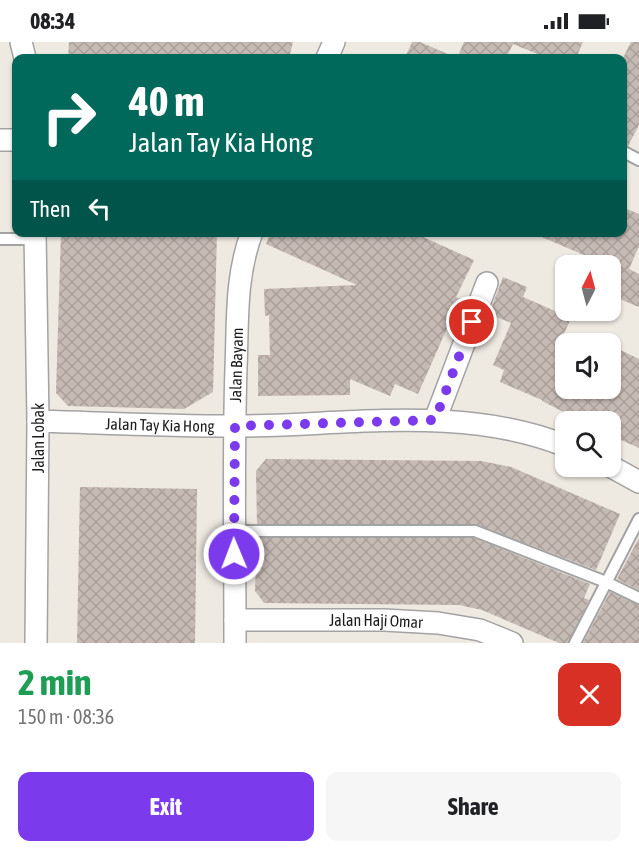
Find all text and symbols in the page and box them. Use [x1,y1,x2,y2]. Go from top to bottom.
text: 08:34 [30,8,75,34]
text: 40 m [129,77,204,125]
icon: right [30,78,108,156]
text: Jalan Tay Kia Hong [129,127,313,158]
icon: left [83,192,116,225]
text: Then [30,196,71,222]
north arrow [555,255,621,321]
map controls [555,255,621,477]
pin [446,296,497,347]
icon: arrive [455,305,488,338]
street label: Jalan Bayam [226,327,247,403]
button: sound [555,333,621,399]
street label: Jalan Lobak [29,403,47,473]
button: search [555,411,621,477]
street label: Jalan Tay Kia Hong [105,414,215,436]
position arrow [202,522,266,586]
street label: Jalan Haji Omar [329,611,424,631]
text: 2 min [18,661,92,703]
button: close [558,663,621,726]
text: 150 m · 08:36 [18,705,114,728]
button: Exit [18,772,314,841]
button: Share [326,772,621,841]

